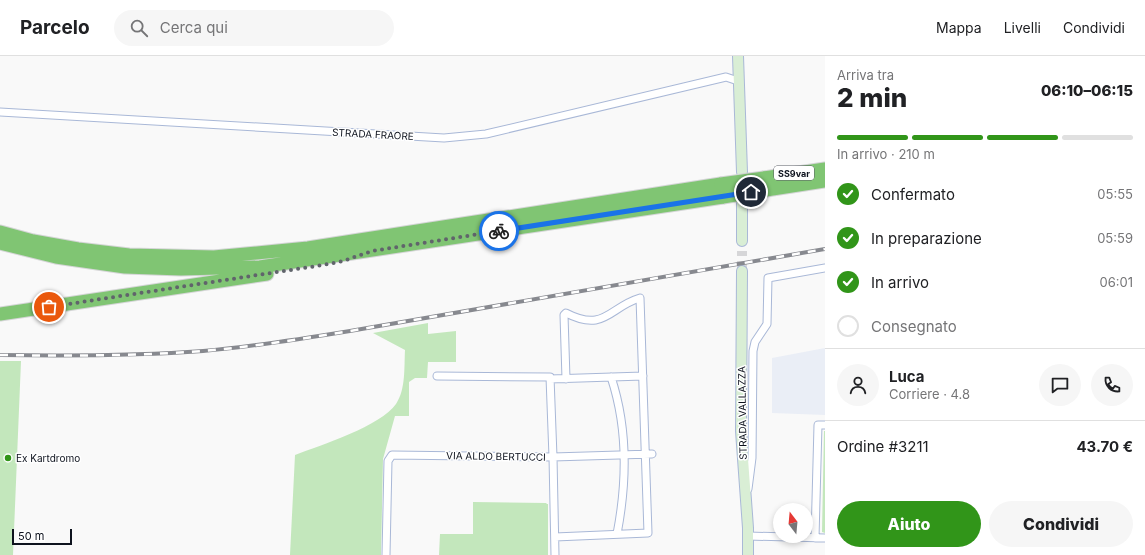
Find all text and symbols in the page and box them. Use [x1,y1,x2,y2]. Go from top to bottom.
search box [114,10,394,46]
text: Parcelo [20,16,90,39]
icon: search [128,17,150,39]
text: Cerca qui [160,18,228,37]
text: Mappa [936,19,982,36]
text: Livelli [1004,19,1041,36]
text: Condividi [1063,19,1125,36]
text: Arriva tra [837,67,894,83]
text: 06:10–06:15 [1041,81,1133,100]
text: 2 min [837,82,907,113]
street label: STRADA FRAORE [332,126,414,142]
text: In arrivo · 210 m [837,146,935,162]
road number: SS9var [774,166,814,180]
pin [734,175,768,209]
icon: home [740,181,762,203]
icon: check [837,183,859,205]
text: Confermato [871,185,955,204]
text: 05:55 [1097,186,1133,202]
courier [479,211,519,251]
icon: bike [488,220,510,242]
icon: check [837,227,859,249]
text: In preparazione [871,229,982,248]
text: 05:59 [1097,230,1133,246]
icon: check [837,271,859,293]
text: In arrivo [871,273,929,292]
text: 06:01 [1100,274,1133,290]
pin [32,290,66,324]
icon: bag [38,296,60,318]
text: Consegnato [871,317,957,336]
button: person [837,364,879,406]
button: chat [1039,364,1081,406]
button: phone [1091,364,1133,406]
street label: STRADA VALLAZZA [735,366,749,460]
text: Luca [889,367,925,386]
text: Corriere · 4.8 [889,386,970,402]
text: Ordine #3211 [837,437,929,456]
text: 43.70 € [1076,437,1133,456]
street label: VIA ALDO BERTUCCI [446,449,546,463]
place label: Ex Kartdromo [16,452,80,464]
marker: Ex Kartdromo [3,453,13,463]
button: Aiuto [837,501,981,547]
button: Condividi [989,501,1133,547]
north arrow [773,503,813,543]
map controls [773,503,813,543]
scale bar [12,527,72,546]
text: 50 m [18,529,44,543]

